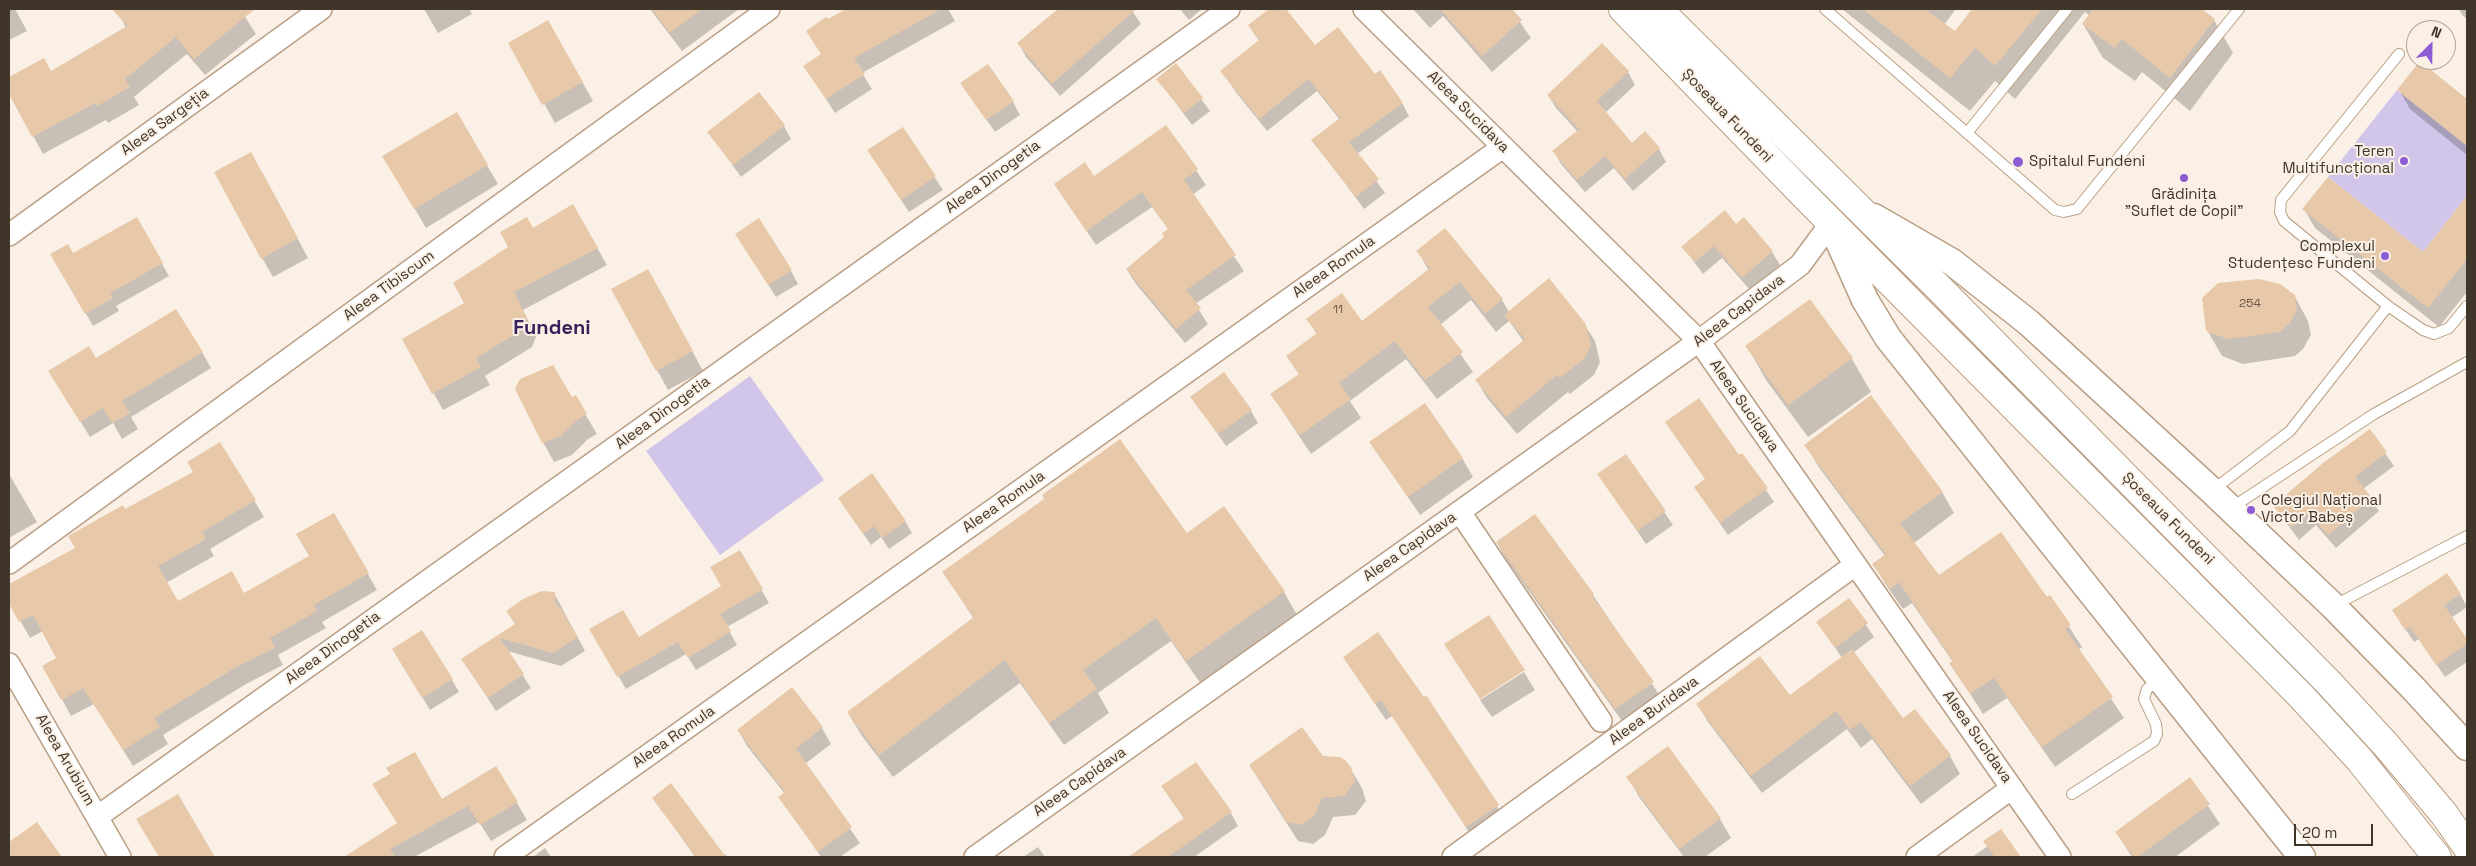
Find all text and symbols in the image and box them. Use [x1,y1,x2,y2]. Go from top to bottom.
north arrow [2406,20,2456,70]
text: N [2429,22,2444,42]
street label: Șoseaua Fundeni [1678,65,1776,167]
street label: Aleea Sucidava [1423,67,1513,157]
street label: Aleea Sargeția [118,84,212,160]
street label: Aleea Dinogetia [942,137,1044,217]
place label: Teren Multifuncțional [2283,143,2394,178]
place label: Spitalul Fundeni [2029,153,2145,171]
marker: Spitalul Fundeni [2011,155,2025,169]
marker: Teren Multifuncțional [2398,155,2410,167]
marker: Grădinița "Suflet de Copil" [2178,172,2190,184]
place label: Grădinița "Suflet de Copil" [2125,186,2243,221]
street label: Aleea Romula [1289,232,1379,302]
place label: Complexul Studențesc Fundeni [2228,238,2375,273]
street label: Aleea Tibiscum [340,247,438,325]
marker: Complexul Studențesc Fundeni [2379,250,2391,262]
street label: Aleea Capidava [1690,271,1788,351]
house number: 254 [2239,297,2261,311]
house number: 11 [1333,303,1343,317]
district label: Fundeni [513,317,591,341]
street label: Aleea Sucidava [1705,356,1783,456]
street label: Aleea Dinogetia [612,373,714,453]
street label: Aleea Romula [959,467,1049,537]
street label: Șoseaua Fundeni [2118,469,2218,569]
place label: Colegiul Național Victor Babeș [2261,492,2382,527]
marker: Colegiul Național Victor Babeș [2245,504,2257,516]
street label: Aleea Capidava [1360,508,1460,586]
street label: Aleea Dinogetia [282,608,384,688]
street label: Aleea Buridava [1606,673,1702,749]
street label: Aleea Sucidava [1938,687,2016,787]
street label: Aleea Romula [629,702,719,772]
street label: Aleea Arubium [31,711,99,809]
street label: Aleea Capidava [1030,743,1130,821]
scale bar [2296,814,2375,846]
text: 20 m [2302,823,2337,842]

